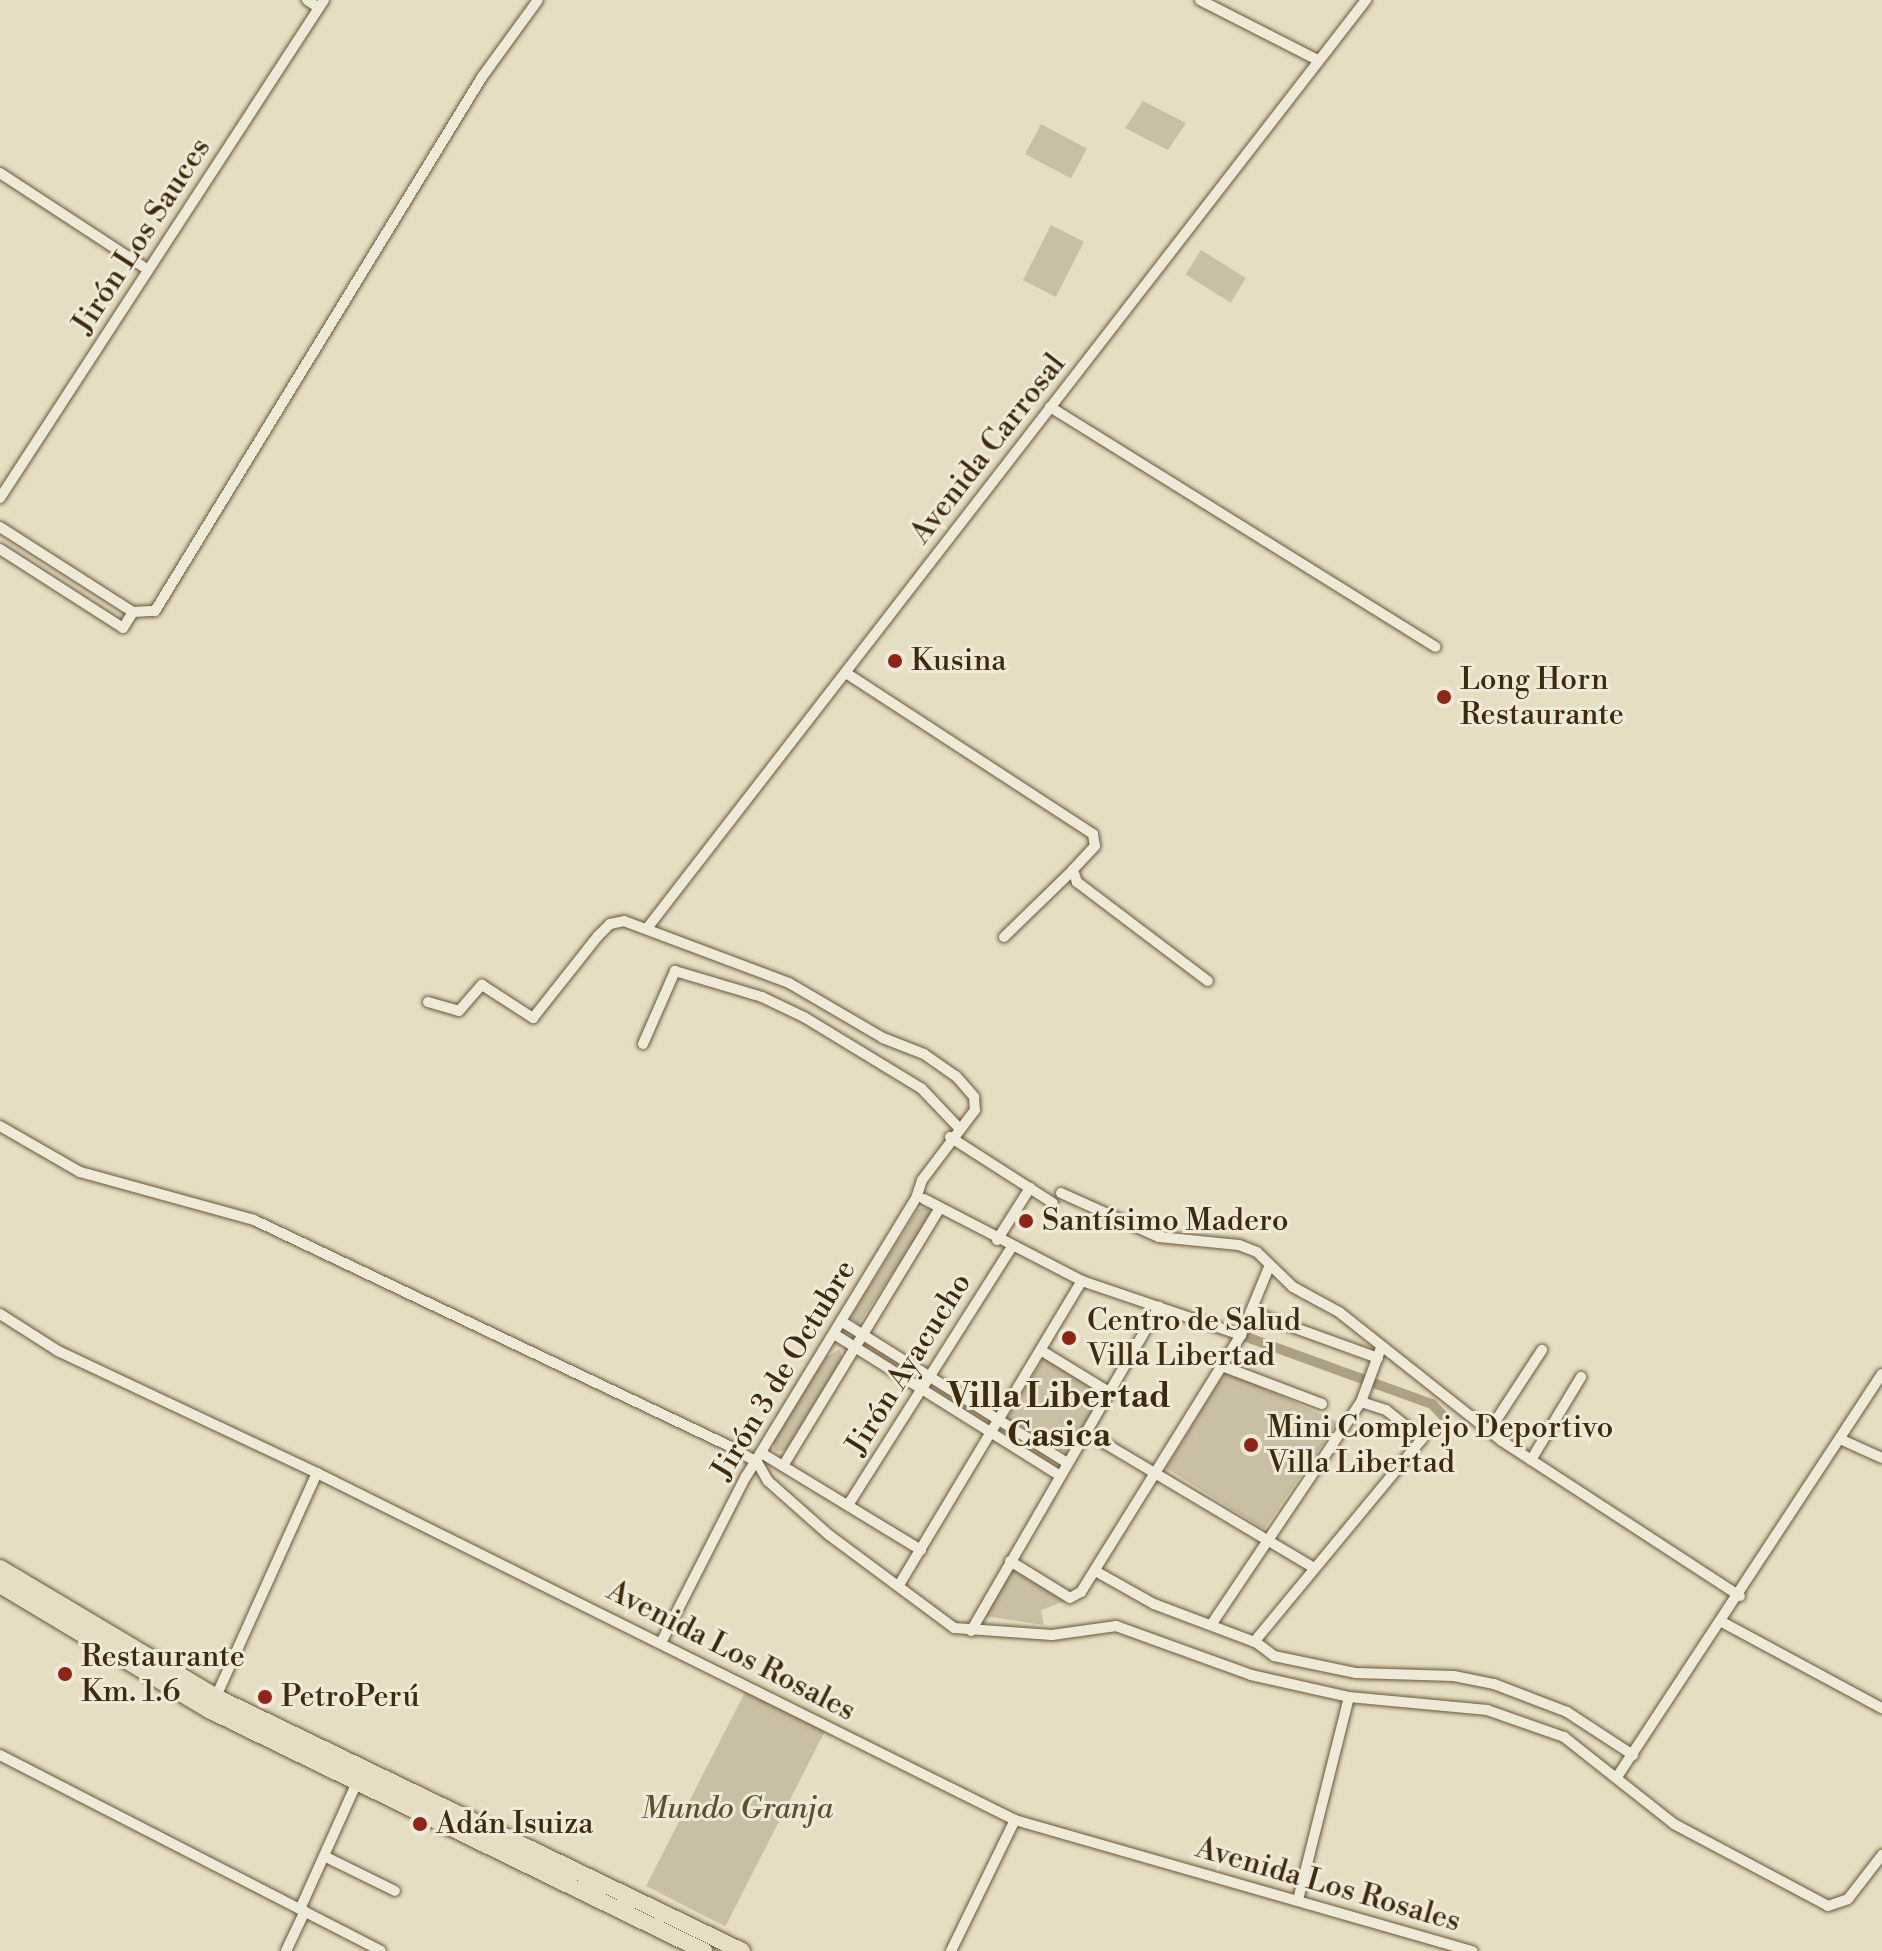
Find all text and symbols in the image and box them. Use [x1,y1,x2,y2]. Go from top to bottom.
street label: Jirón Los Sauces [65,131,219,341]
street label: Avenida Carrosal [903,347,1073,551]
place label: Kusina [911,643,1007,679]
marker: Kusina [886,652,904,670]
place label: Long Horn Restaurante [1460,662,1624,732]
marker: Long Horn Restaurante [1435,688,1453,706]
place label: Santísimo Madero [1042,1203,1289,1239]
marker: Santísimo Madero [1017,1212,1035,1230]
street label: Jirón 3 de Octubre [704,1254,864,1486]
street label: Jirón Ayacucho [839,1266,979,1462]
place label: Centro de Salud Villa Libertad [1087,1303,1301,1374]
marker: Centro de Salud Villa Libertad [1058,1327,1080,1349]
district label: Villa Libertad Casica [947,1377,1171,1456]
place label: Mini Complejo Deportivo Villa Libertad [1267,1410,1613,1480]
marker: Mini Complejo Deportivo Villa Libertad [1242,1436,1260,1454]
street label: Avenida Los Rosales [601,1573,861,1729]
place label: Restaurante Km. 1.6 [81,1639,245,1710]
marker: Restaurante Km. 1.6 [56,1665,74,1683]
place label: PetroPerú [281,1679,419,1715]
marker: PetroPerú [256,1688,274,1706]
park label: Mundo Granja [641,1791,833,1827]
place label: Adán Isuiza [436,1806,593,1842]
marker: Adán Isuiza [411,1815,429,1833]
street label: Avenida Los Rosales [1191,1830,1465,1940]

